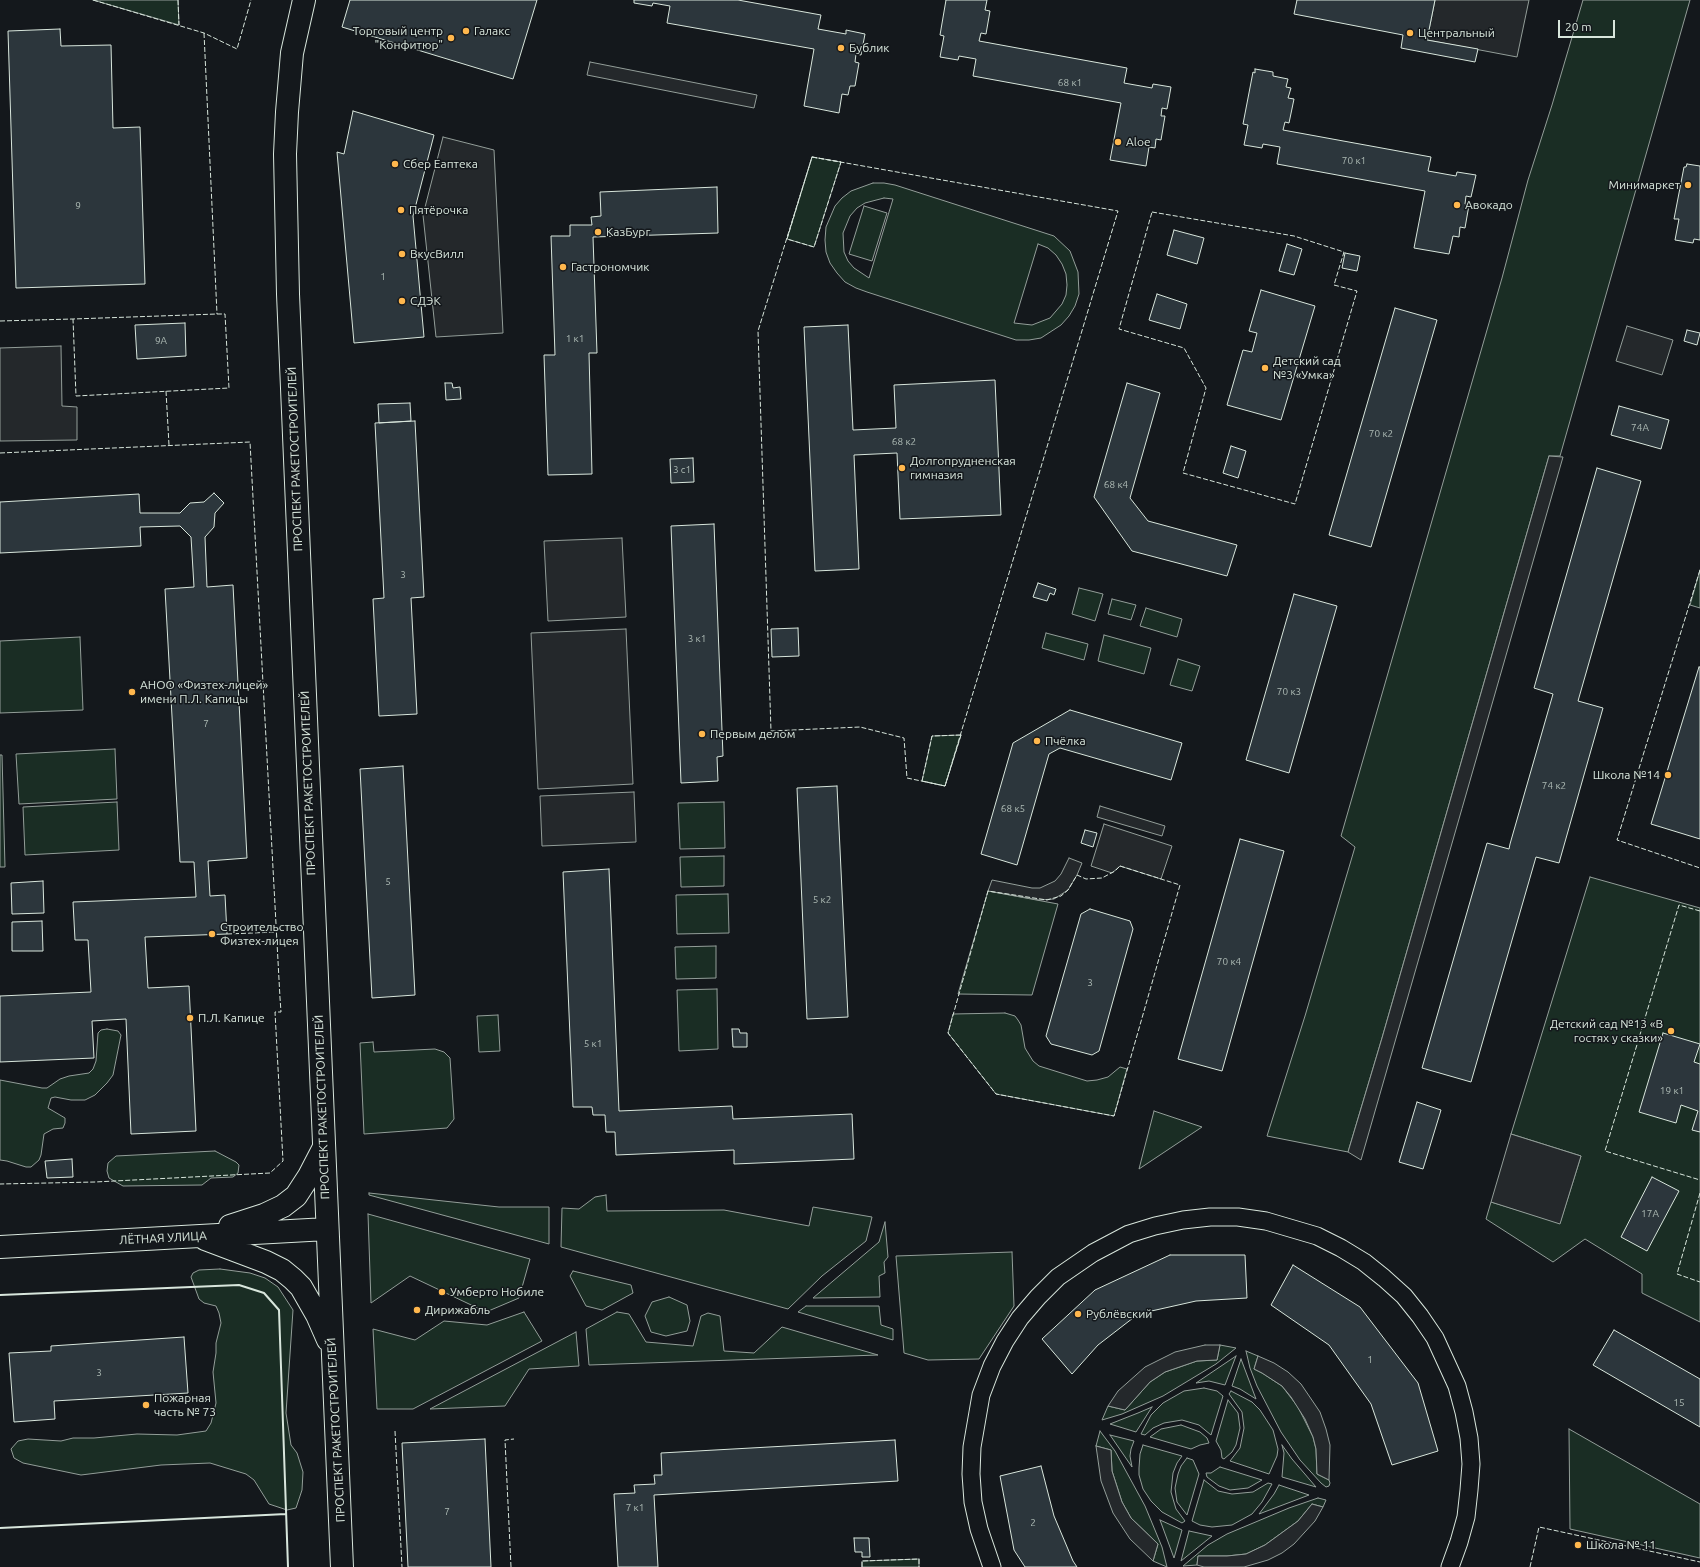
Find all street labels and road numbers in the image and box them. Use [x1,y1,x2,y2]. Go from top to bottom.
street label: ПРОСПЕКТ РАКЕТОСТРОИТЕЛЕЙ [285,366,305,552]
street label: ПРОСПЕКТ РАКЕТОСТРОИТЕЛЕЙ [298,690,318,876]
street label: ПРОСПЕКТ РАКЕТОСТРОИТЕЛЕЙ [312,1014,332,1200]
street label: ЛЁТНАЯ УЛИЦА [119,1229,207,1247]
street label: ПРОСПЕКТ РАКЕТОСТРОИТЕЛЕЙ [324,1337,348,1523]

